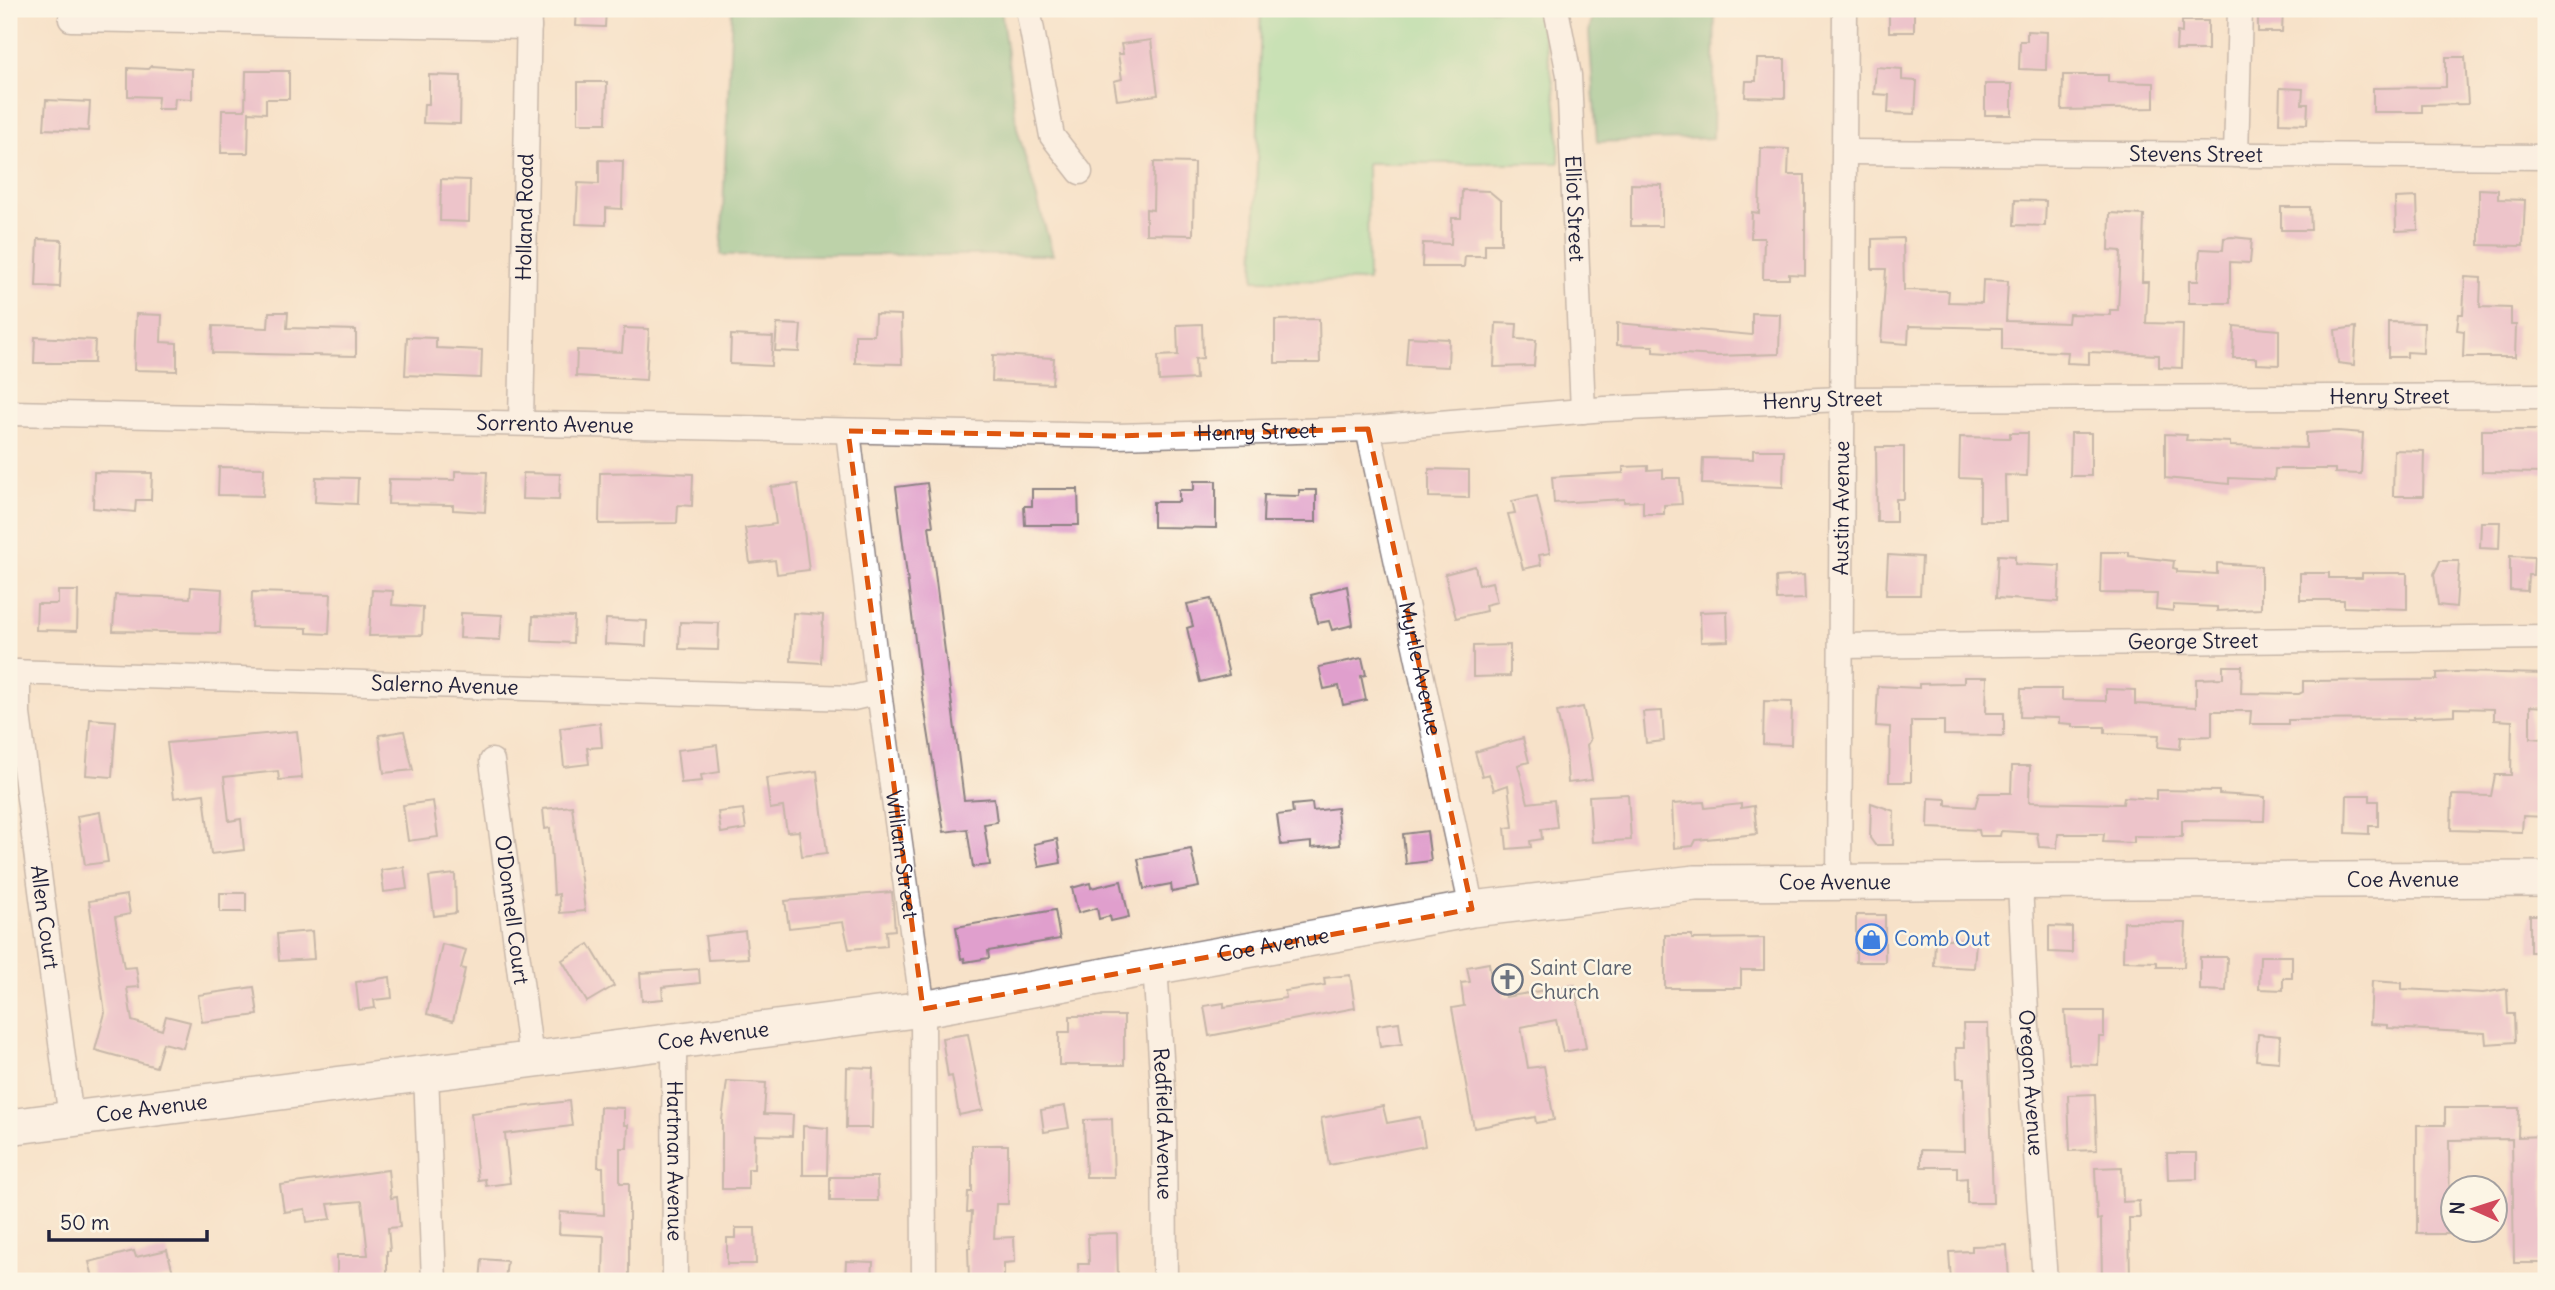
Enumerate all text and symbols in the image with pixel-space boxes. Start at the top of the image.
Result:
street label: Stevens Street [2129,140,2263,168]
street label: Holland Road [510,153,539,281]
street label: Elliot Street [1559,155,1591,262]
street label: Henry Street [2330,382,2450,410]
street label: Henry Street [1762,385,1883,415]
street label: Sorrento Avenue [476,409,634,439]
street label: Henry Street [1196,416,1317,447]
street label: Austin Avenue [1827,441,1855,575]
street label: Myrtle Avenue [1393,599,1448,738]
street label: George Street [2127,627,2259,655]
street label: Salerno Avenue [371,669,519,701]
street label: William Street [880,789,924,921]
street label: O'Donnell Court [489,833,535,986]
street label: Allen Court [25,864,65,971]
street label: Coe Avenue [2347,865,2459,893]
street label: Coe Avenue [1779,868,1891,896]
street label: Coe Avenue [1216,921,1331,968]
shop icon: Comb Out [1854,922,1888,956]
place label: Comb Out [1894,925,1990,952]
place label: Saint Clare Church [1530,954,1632,1005]
church icon: Saint Clare Church [1490,963,1524,997]
street label: Oregon Avenue [2013,1009,2050,1157]
street label: Coe Avenue [656,1015,770,1056]
street label: Redfield Avenue [1147,1047,1179,1200]
street label: Hartman Avenue [661,1081,689,1241]
street label: Coe Avenue [94,1087,209,1129]
north arrow [2440,1174,2510,1244]
scale bar [49,1199,206,1243]
text: N [2445,1201,2469,1215]
text: 50 m [60,1209,109,1236]

